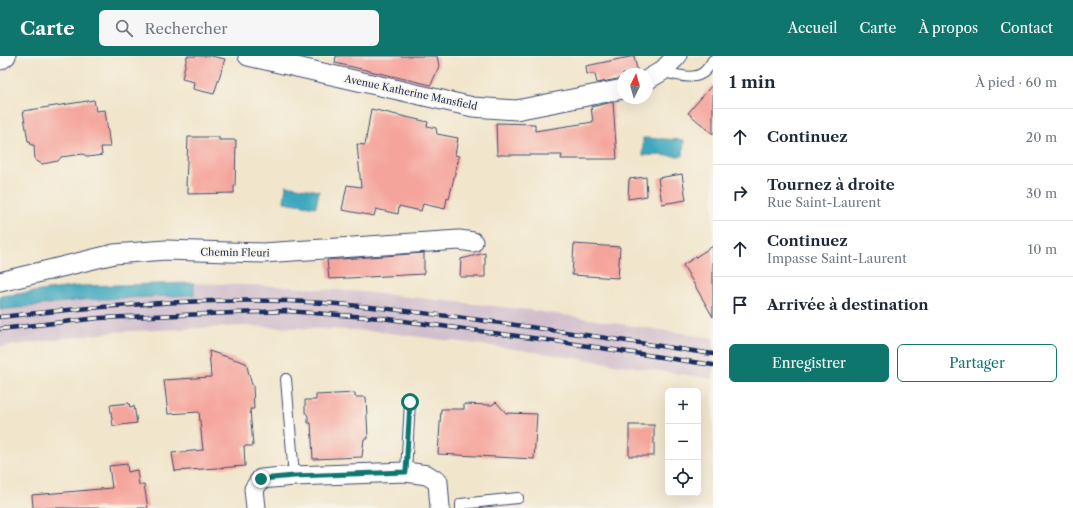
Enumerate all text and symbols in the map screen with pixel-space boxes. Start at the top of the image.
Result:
search box [99,10,379,46]
text: Carte [20,17,75,40]
icon: search [113,17,135,39]
text: Rechercher [145,19,228,38]
text: Accueil [788,19,838,37]
text: Carte [860,19,896,37]
text: À propos [918,19,978,37]
text: Contact [1000,19,1053,37]
north arrow [617,68,653,104]
street label: Avenue Katherine Mansfield [342,72,478,113]
text: 1 min [729,72,776,92]
text: À pied · 60 m [975,74,1057,90]
icon: ahead [729,126,751,148]
text: Continuez [767,127,848,146]
text: 20 m [1026,129,1057,145]
text: Tournez à droite [767,175,895,194]
icon: right [729,182,751,204]
text: 30 m [1026,185,1057,201]
text: Rue Saint-Laurent [767,194,881,210]
text: Continuez [767,231,848,250]
icon: ahead [729,238,751,260]
text: 10 m [1028,241,1057,257]
street label: Chemin Fleuri [200,245,270,260]
text: Impasse Saint-Laurent [767,250,907,266]
icon: arrive [729,294,751,316]
text: Arrivée à destination [767,295,929,314]
button: Enregistrer [729,344,889,382]
button: Partager [897,344,1057,382]
map controls [665,388,701,496]
button: + [665,388,701,424]
route start [401,393,419,411]
button: − [665,424,701,460]
button: locate [665,460,701,496]
route end [252,470,270,488]

